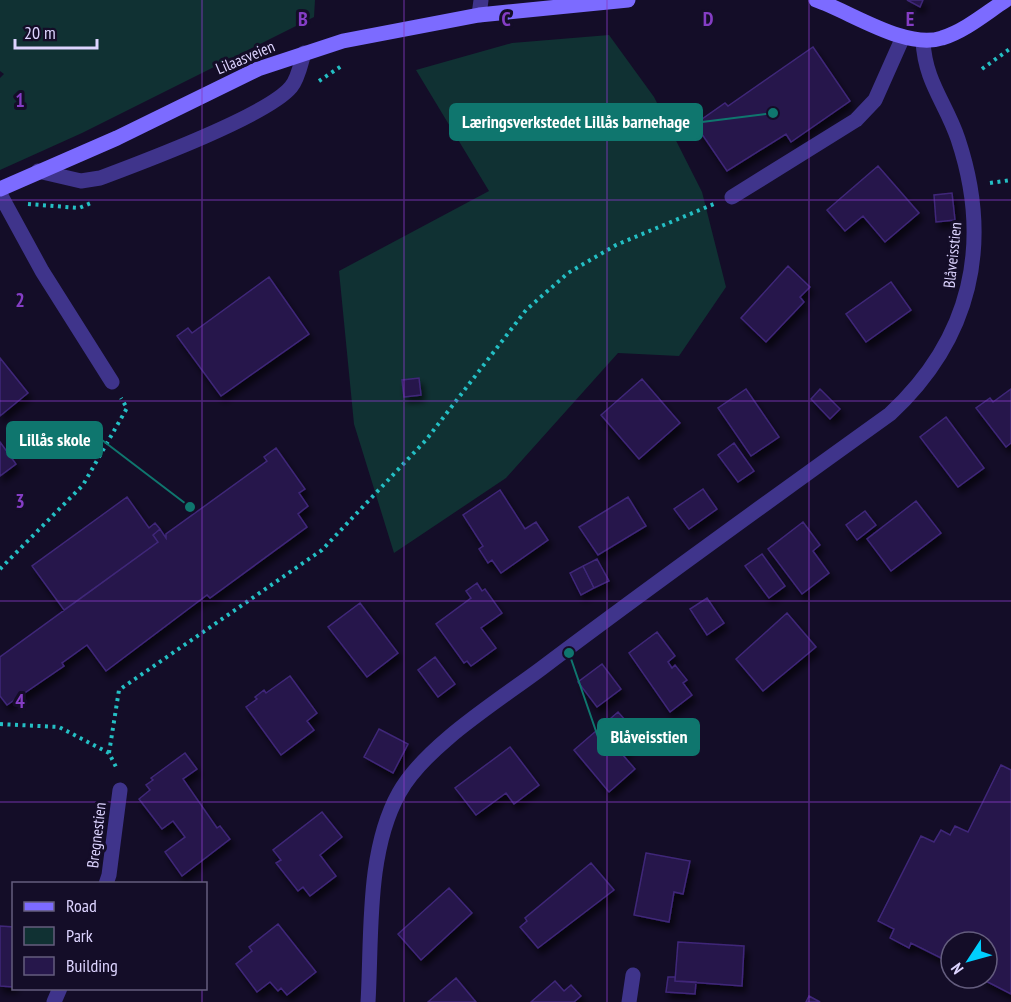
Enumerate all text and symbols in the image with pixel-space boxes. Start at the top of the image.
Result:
text: B [298,6,308,32]
text: C [501,6,511,32]
text: D [703,6,714,32]
text: E [906,6,914,32]
scale bar [15,12,98,50]
text: 20 m [24,21,56,44]
street label: Lilaasveien [213,36,277,78]
text: 1 [15,87,25,113]
callout: Læringsverkstedet Lillås barnehage [450,104,702,140]
text: Læringsverkstedet Lillås barnehage [462,110,690,133]
street label: Blåveisstien [939,221,965,289]
text: 2 [15,287,25,313]
callout: Lillås skole [7,422,102,458]
text: Lillås skole [19,428,91,451]
text: 3 [15,488,25,514]
text: 4 [15,688,25,714]
callout: Blåveisstien [598,719,699,755]
text: Blåveisstien [610,725,688,748]
street label: Bregnestien [82,801,110,869]
legend [12,882,207,990]
text: Road [66,894,97,917]
text: Park [66,924,93,947]
north arrow [939,930,999,990]
text: Building [66,954,118,977]
text: N [946,959,967,978]

